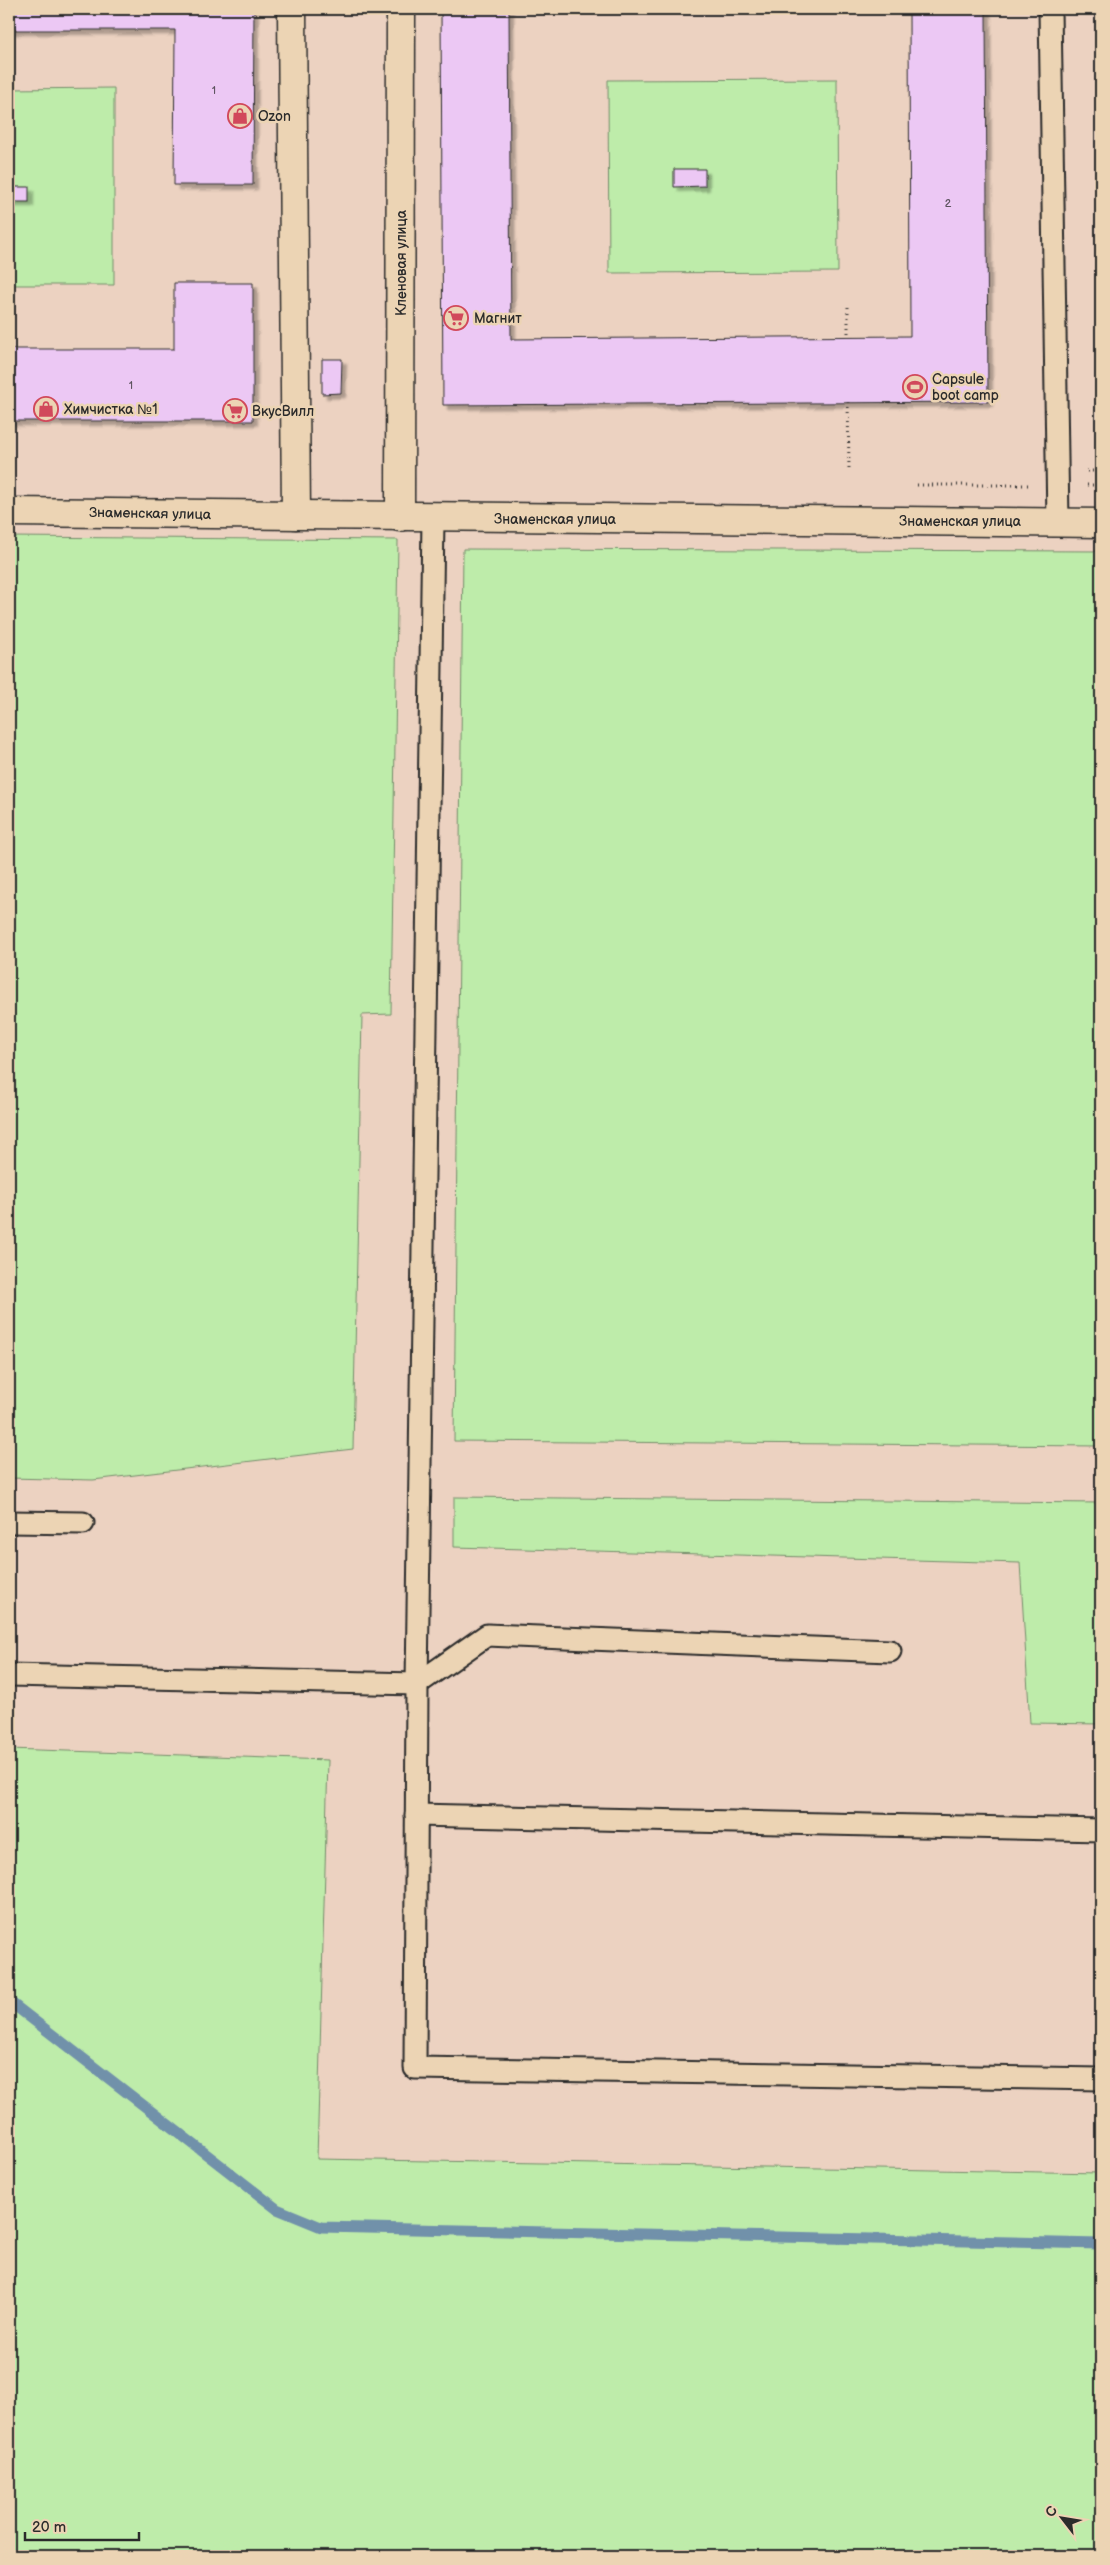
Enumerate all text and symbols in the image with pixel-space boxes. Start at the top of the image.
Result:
house number: 1 [212,84,216,97]
shop icon: Ozon [227,103,253,129]
place label: Ozon [258,108,291,125]
house number: 2 [945,197,952,210]
street label: Кленовая улица [393,209,410,316]
supermarket icon: Магнит [443,305,469,331]
place label: Магнит [474,310,522,327]
place label: Capsule boot camp [932,371,999,404]
sports icon: Capsule boot camp [902,374,928,400]
house number: 1 [129,379,133,392]
shop icon: Химчистка №1 [33,396,59,422]
supermarket icon: ВкусВилл [222,398,248,424]
place label: Химчистка №1 [64,401,158,418]
place label: ВкусВилл [252,403,314,420]
street label: Знаменская улица [89,504,212,523]
street label: Знаменская улица [494,511,617,528]
street label: Знаменская улица [899,513,1022,530]
north arrow [1038,2492,1088,2542]
text: С [1041,2503,1061,2520]
scale bar [25,2510,139,2542]
text: 20 m [32,2518,66,2537]

